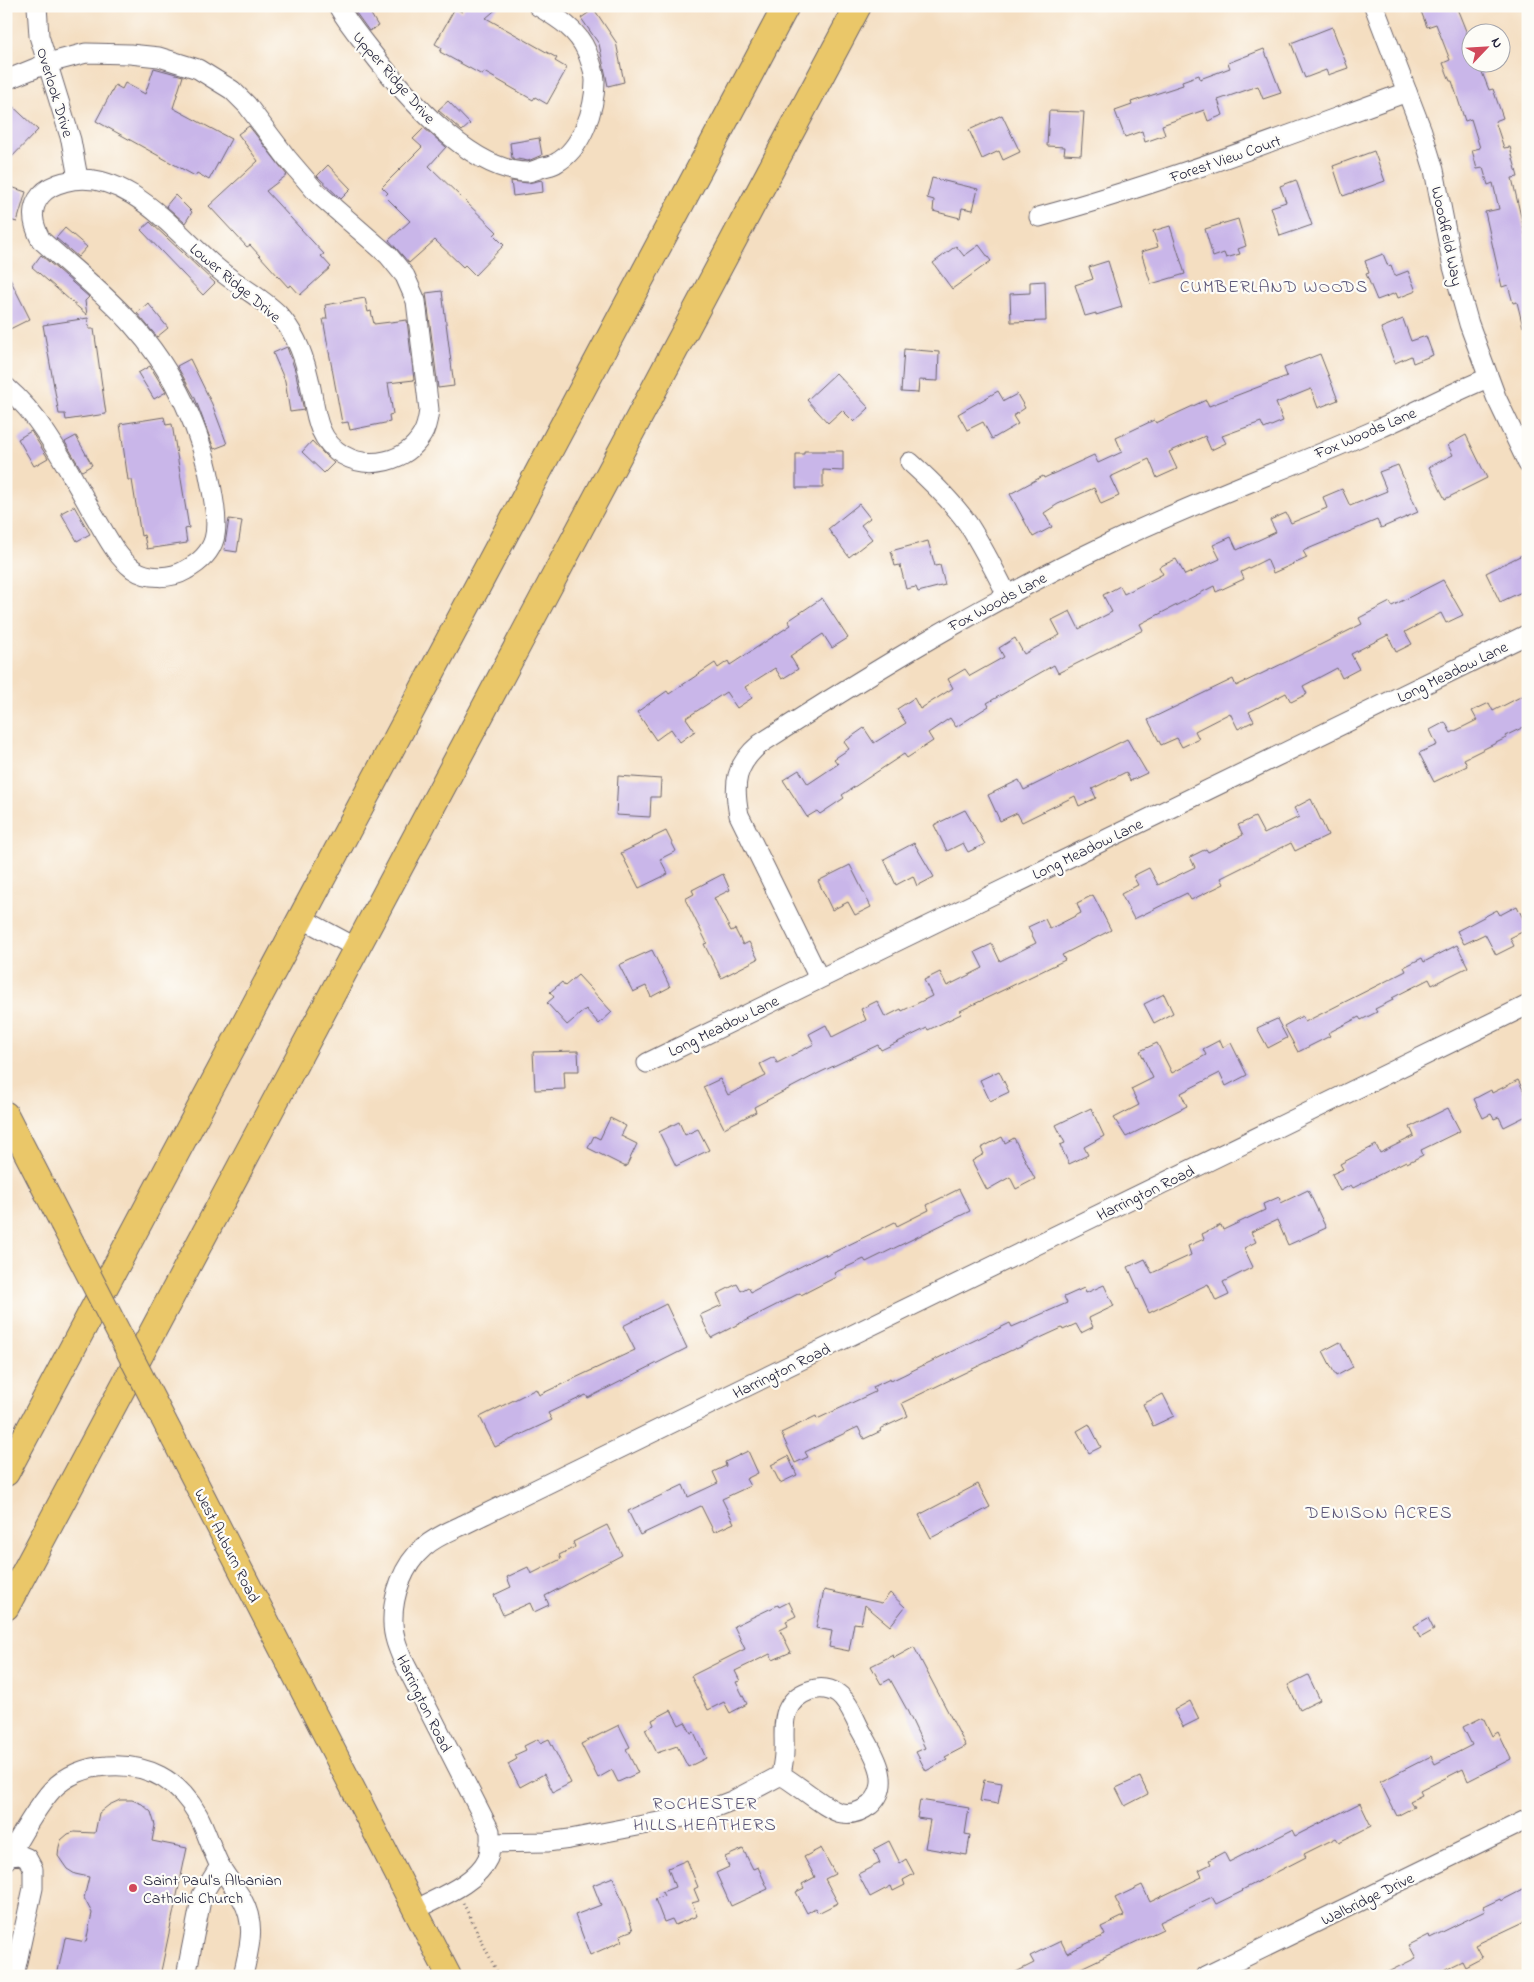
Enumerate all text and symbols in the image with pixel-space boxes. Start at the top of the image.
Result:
north arrow [1462,22,1512,72]
street label: Upper Ridge Drive [346,27,441,131]
text: N [1485,34,1508,52]
street label: Overlook Drive [29,45,79,141]
street label: Forest View Court [1166,129,1285,190]
street label: Woodfield Way [1424,184,1468,288]
street label: Lower Ridge Drive [184,238,286,330]
district label: CUMBERLAND WOODS [1180,275,1368,301]
street label: Fox Woods Lane [1310,401,1421,466]
street label: Fox Woods Lane [944,566,1052,639]
street label: Long Meadow Lane [1394,635,1513,710]
street label: Long Meadow Lane [1029,812,1148,887]
street label: Long Meadow Lane [665,989,784,1064]
street label: Harrington Road [1093,1160,1199,1228]
street label: Harrington Road [729,1338,835,1406]
street label: West Auburn Road [187,1485,265,1607]
district label: DENISON ACRES [1305,1501,1452,1527]
street label: Harrington Road [389,1651,457,1757]
district label: ROCHESTER HILLS HEATHERS [633,1792,777,1839]
street label: Walbridge Drive [1317,1867,1419,1933]
place label: Saint Paul's Albanian Catholic Church [143,1869,282,1911]
marker: Saint Paul's Albanian Catholic Church [127,1882,139,1894]

